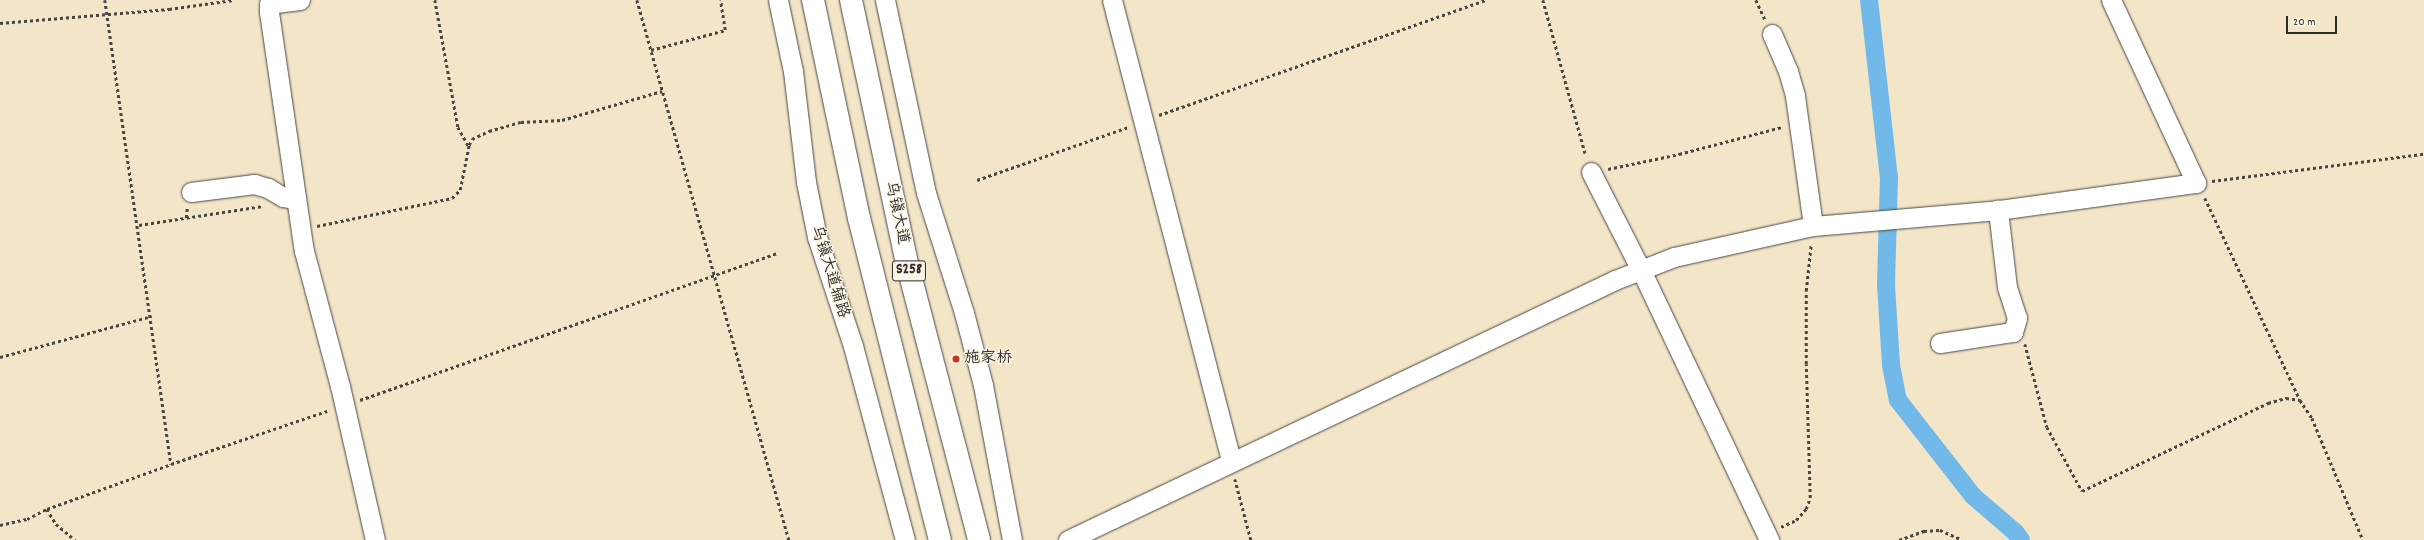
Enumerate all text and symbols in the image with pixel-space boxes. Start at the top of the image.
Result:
scale bar [2288,8,2339,34]
text: 20 m [2293,14,2316,31]
street label: 乌镇大道 [880,180,912,246]
street label: 乌镇大道辅路 [806,223,852,321]
road number: S258 [891,258,927,284]
place label: 施家桥 [964,349,1012,369]
marker: 施家桥 [951,354,961,364]

